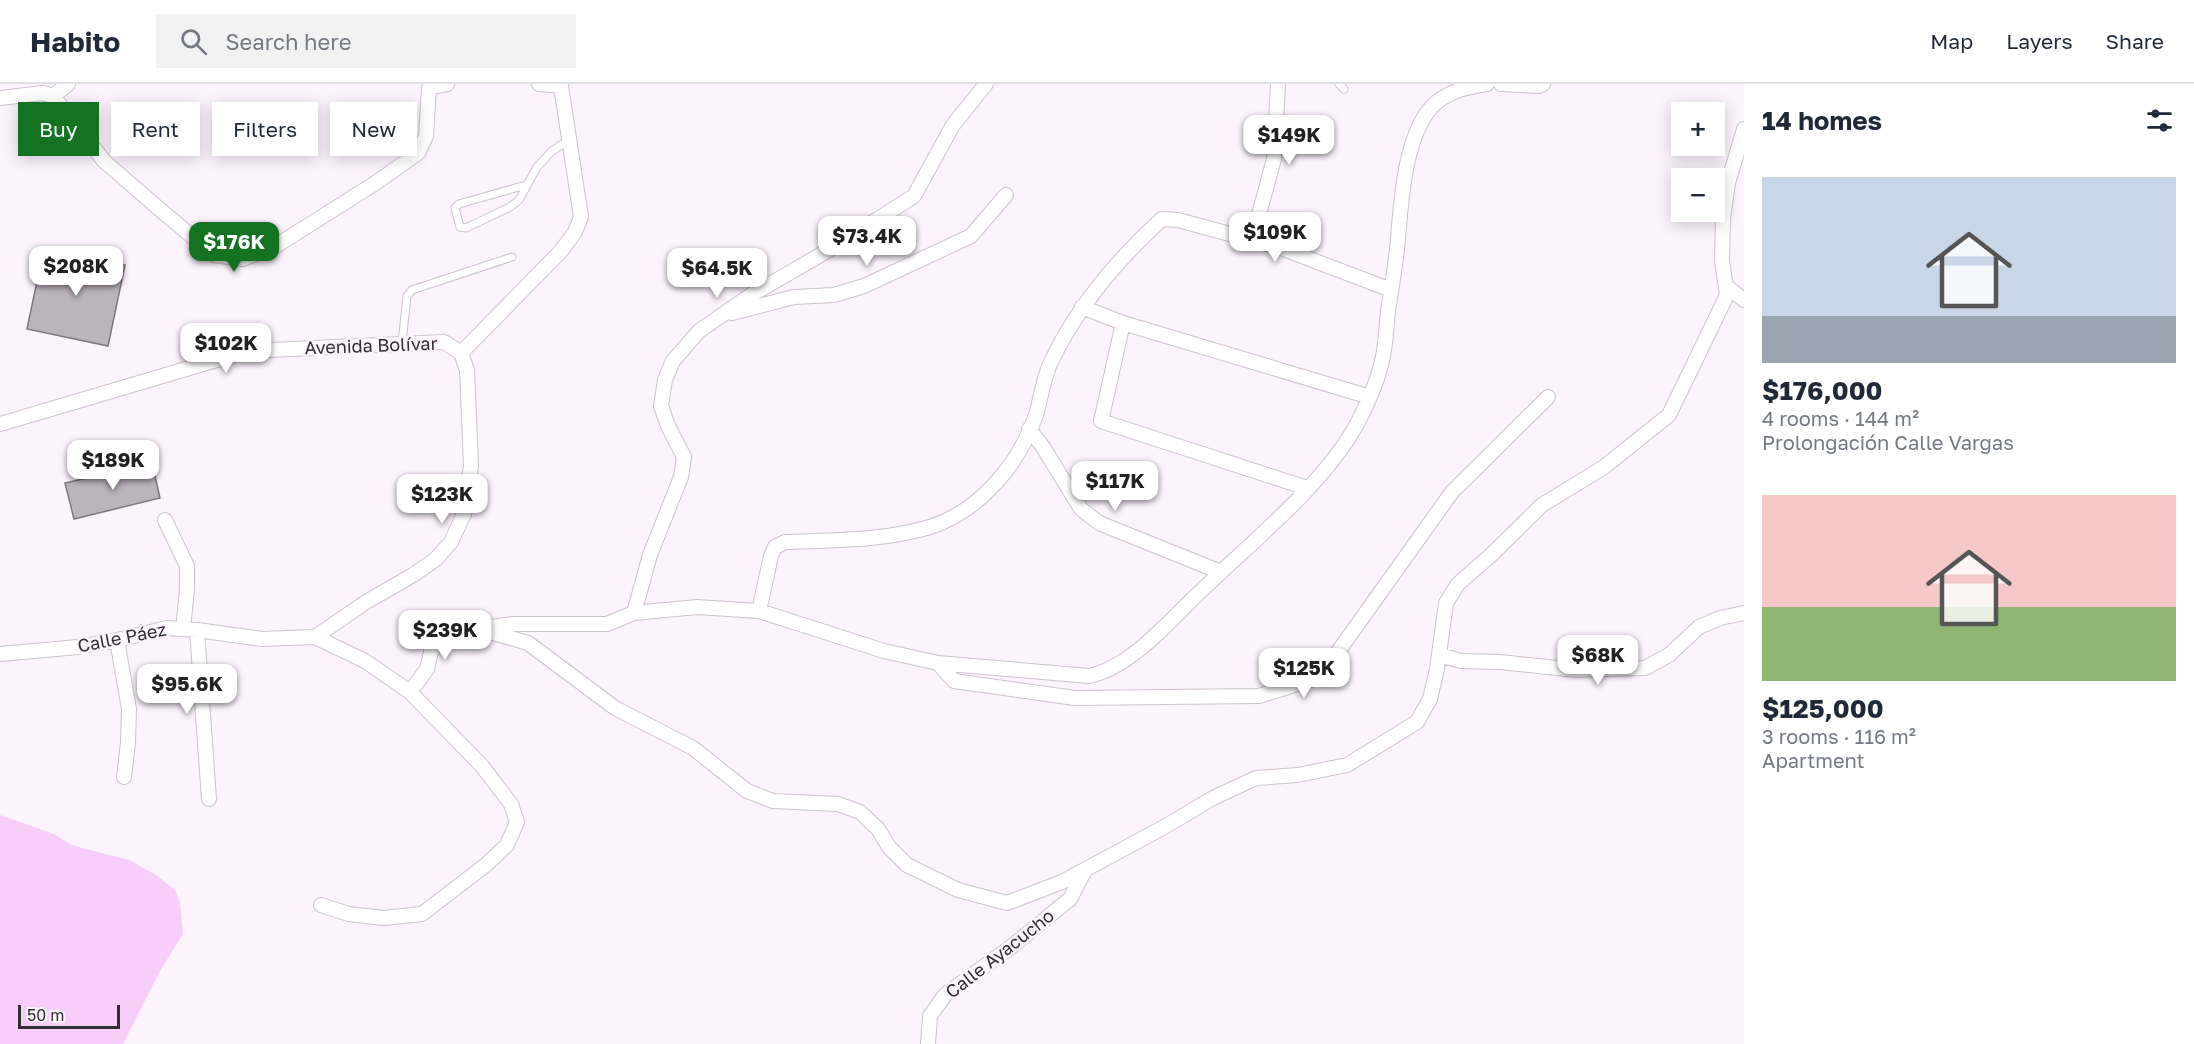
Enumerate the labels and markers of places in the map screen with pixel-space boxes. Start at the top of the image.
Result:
pin: $149K [1247,115,1331,166]
pin: $109K [1233,212,1317,263]
pin: $73.4K [818,216,916,267]
pin: $176K [192,222,276,273]
pin: $208K [34,246,118,297]
pin: $64.5K [668,248,766,299]
pin: $102K [184,323,268,374]
pin: $189K [71,440,155,491]
pin: $117K [1073,461,1157,512]
pin: $123K [400,474,484,525]
pin: $239K [403,610,487,661]
pin: $68K [1562,635,1634,686]
pin: $125K [1262,648,1346,699]
pin: $95.6K [138,664,236,715]

